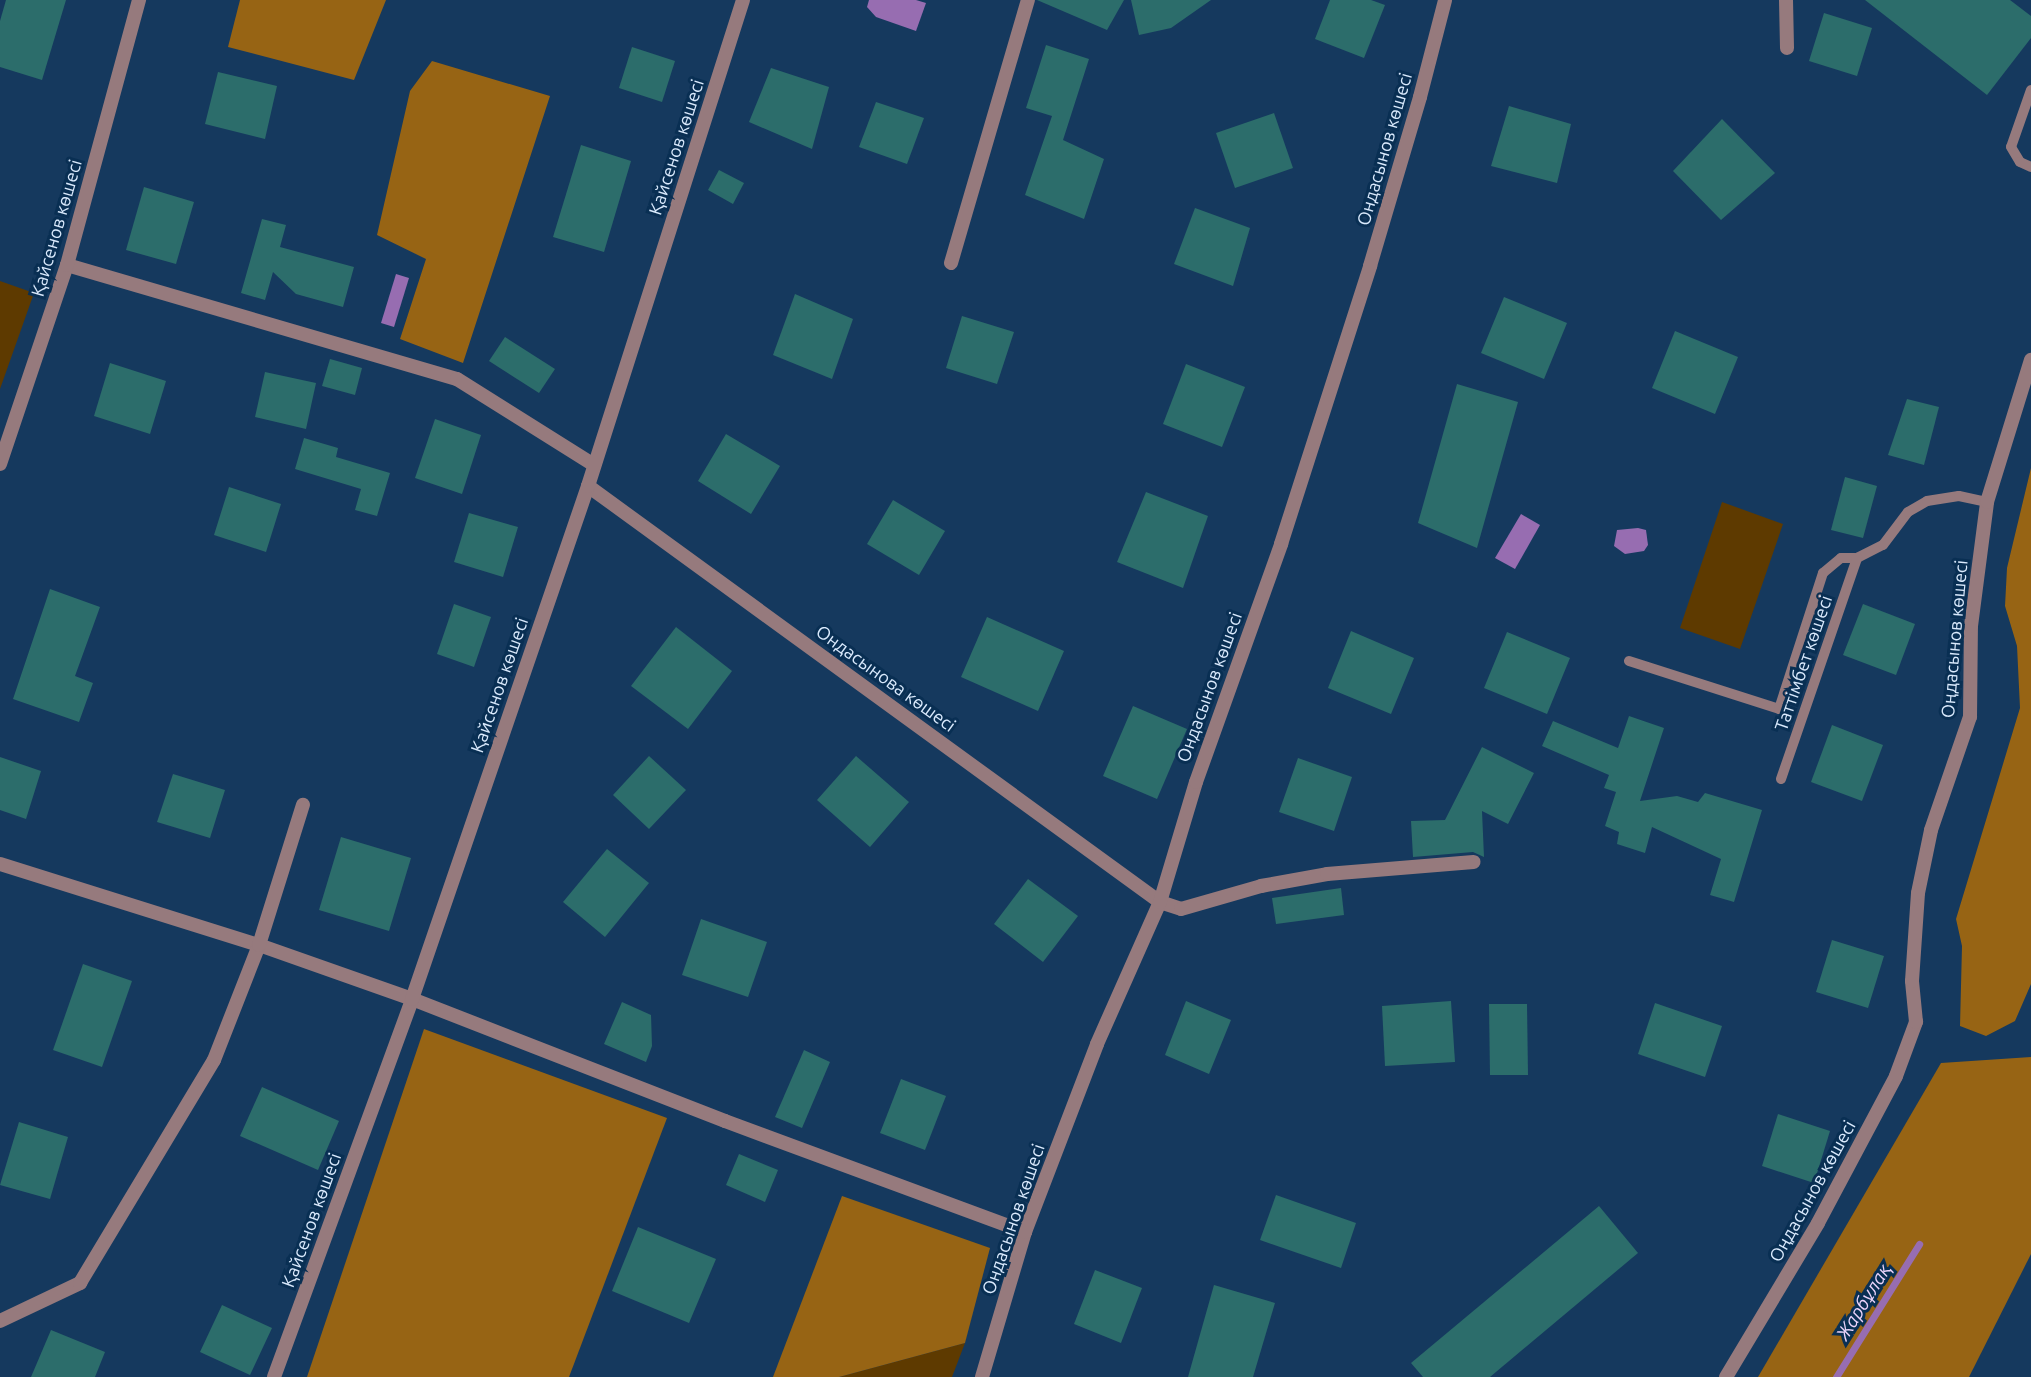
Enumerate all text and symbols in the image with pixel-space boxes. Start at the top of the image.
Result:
street label: Ондасынов көшесі [1352,70,1416,228]
street label: Қайсенов көшесі [644,76,708,218]
street label: Қайсенов көшесі [26,157,86,299]
street label: Оңдасынов көшесі [1936,559,1972,719]
street label: Таттімбет көшесі [1770,593,1836,733]
street label: Ондасынов көшесі [1172,609,1246,765]
street label: Қайсенов көшесі [466,615,532,755]
street label: Ондасынова көшесі [812,620,960,736]
street label: Оңдасынов көшесі [1764,1117,1860,1265]
street label: Ондасынов көшесі [977,1141,1049,1297]
street label: Қайсенов көшесі [277,1150,345,1290]
water label: Жарбұлақ [1832,1260,1896,1344]

